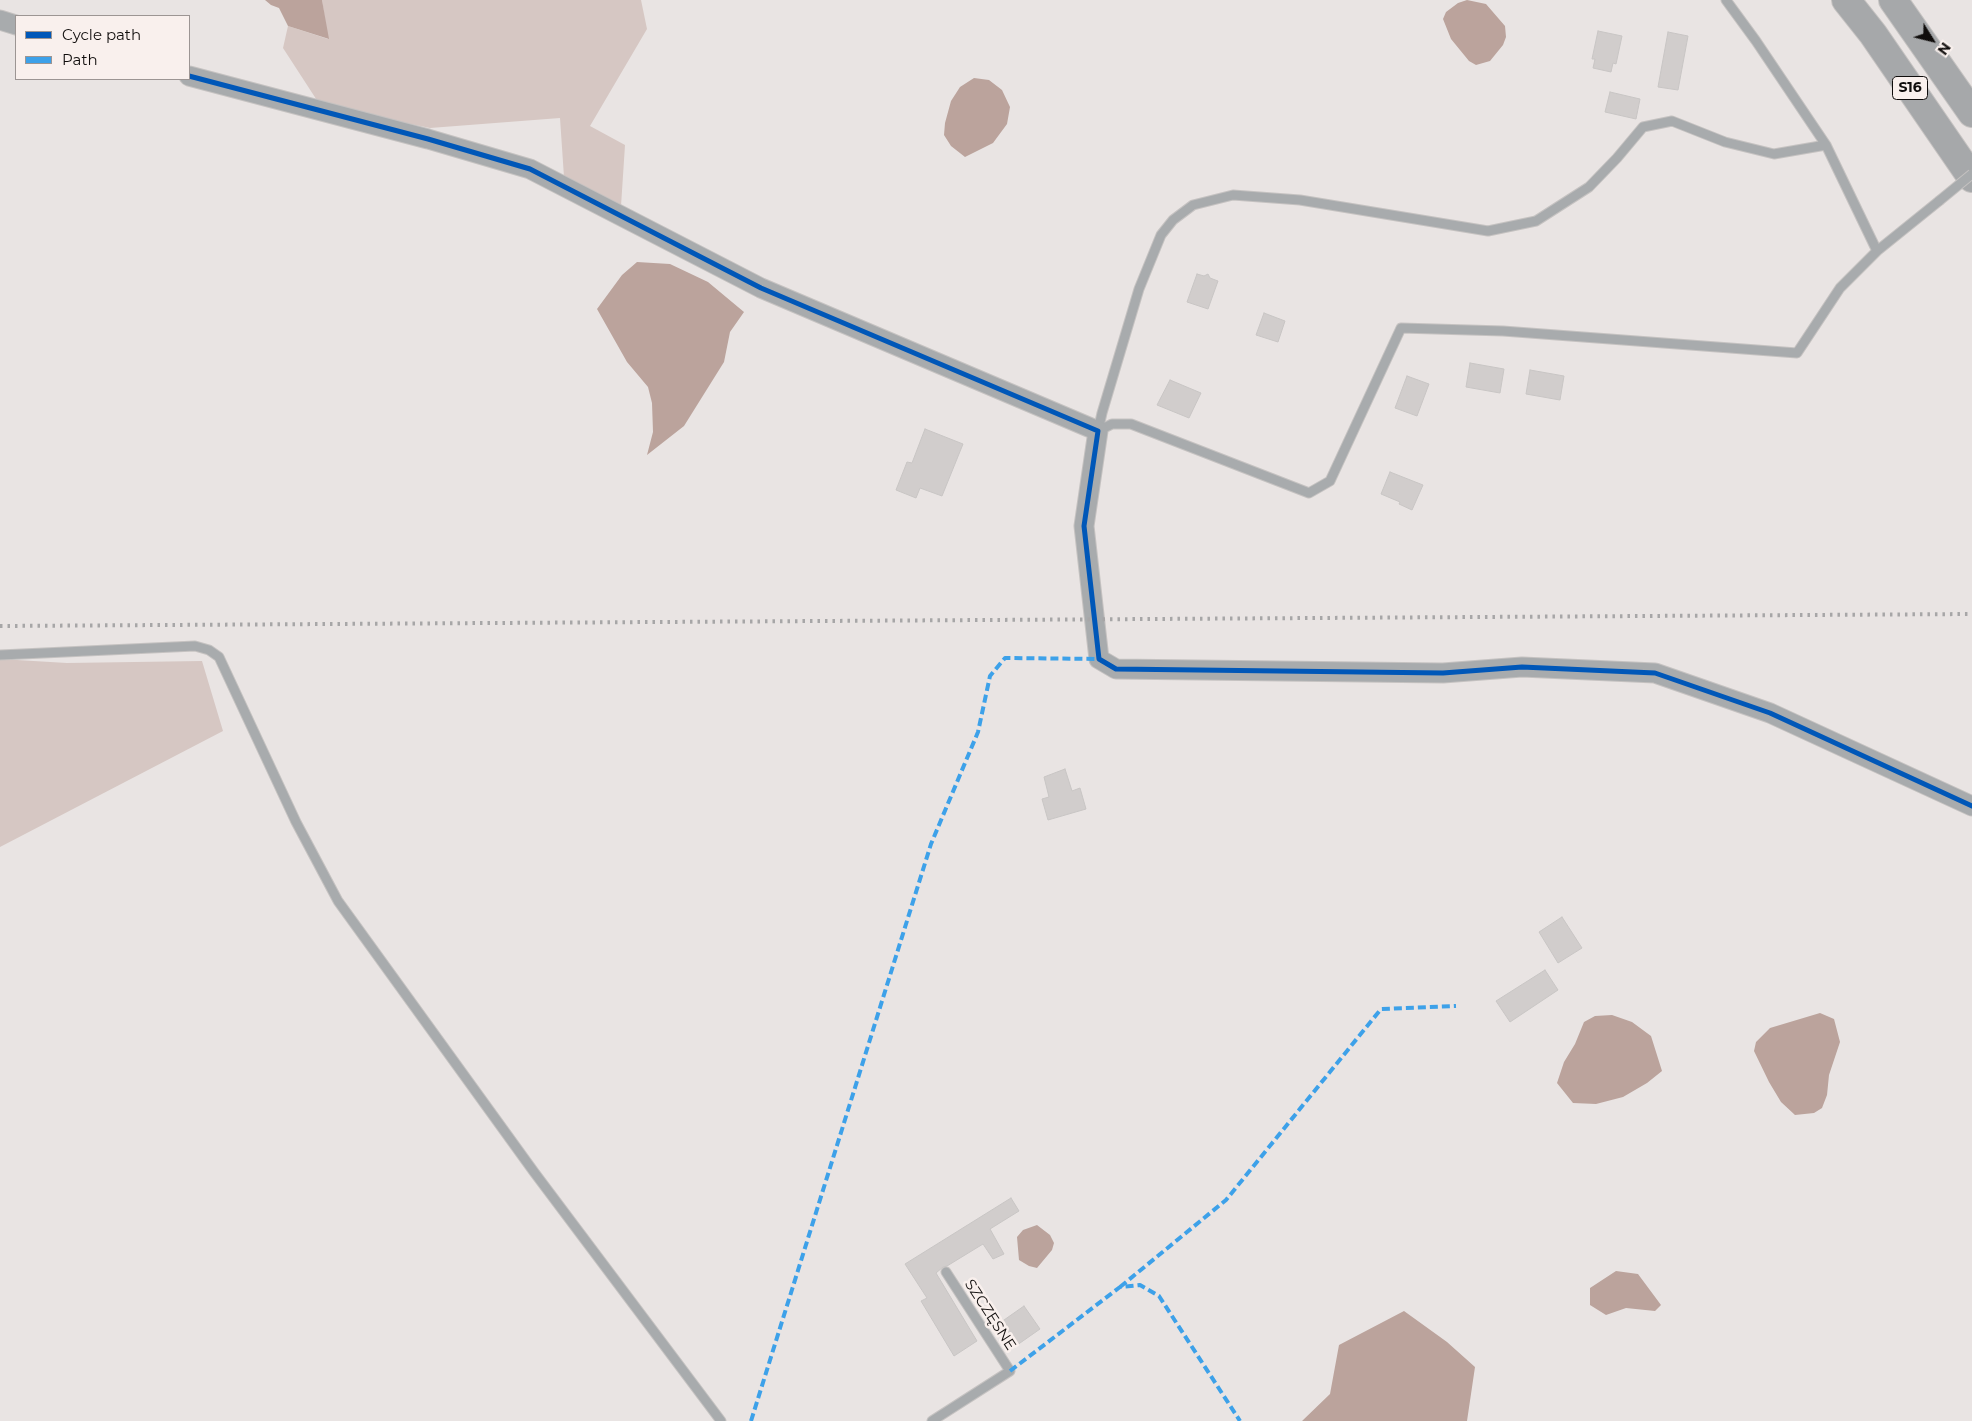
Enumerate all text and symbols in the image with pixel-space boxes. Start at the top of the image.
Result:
legend [15,15,190,80]
north arrow [1907,15,1957,65]
text: Cycle path [62,25,141,44]
text: N [1934,39,1955,59]
text: Path [62,50,98,69]
road number: S16 [1892,76,1928,100]
street label: SZCZĘSNE [960,1276,1020,1354]

